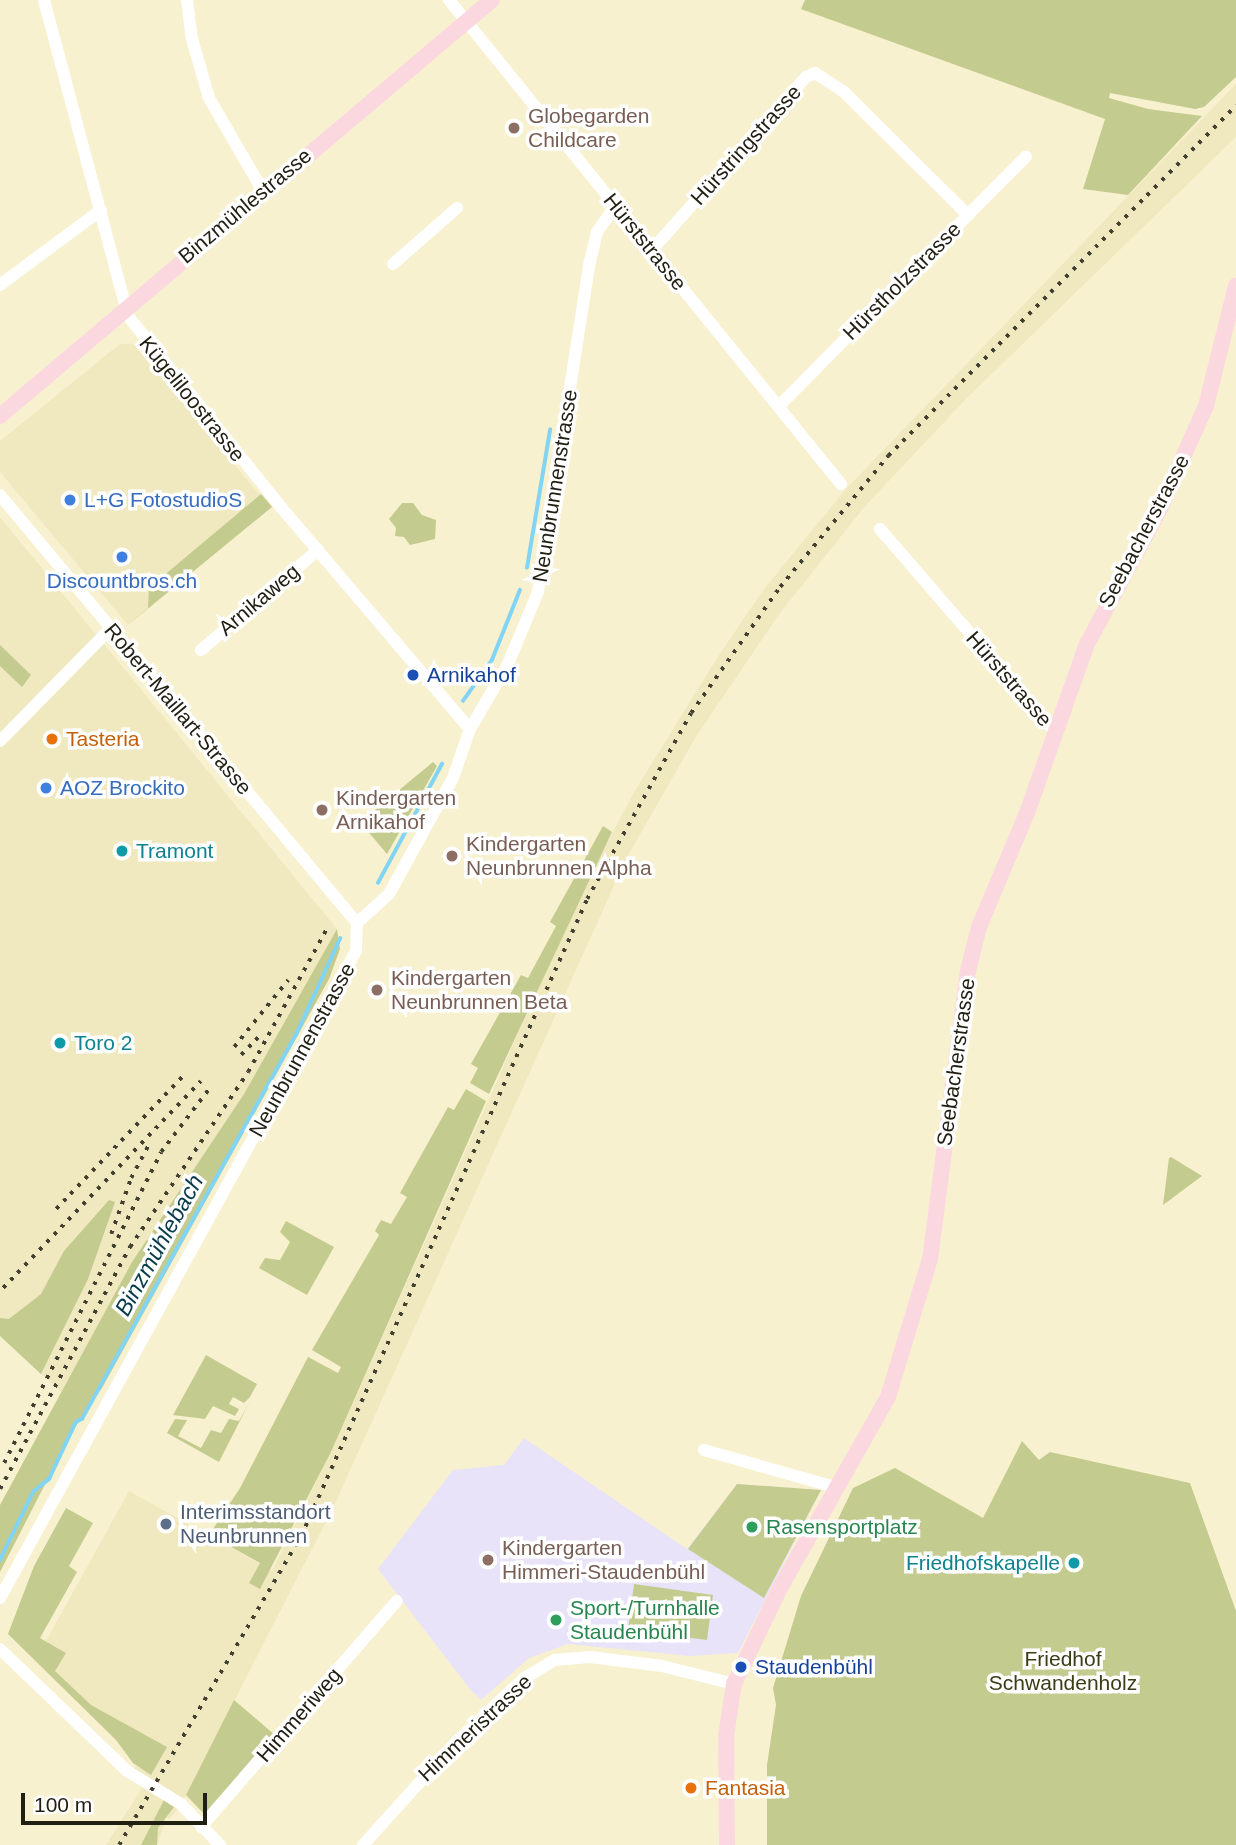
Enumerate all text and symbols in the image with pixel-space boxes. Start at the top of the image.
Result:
street label: Hürstringstrasse [685,80,807,210]
place label: Globegarden Childcare [528,103,649,153]
marker: Globegarden Childcare [506,120,522,136]
street label: Binzmühlestrasse [173,143,317,269]
street label: Hürststrasse [598,188,692,296]
street label: Hürstholzstrasse [838,217,966,345]
street label: Kügeliloostrasse [134,331,250,467]
street label: Neunbrunnenstrasse [527,388,583,584]
street label: Seebacherstrasse [1093,450,1195,612]
place label: L+G FotostudioS [84,487,242,513]
marker: L+G FotostudioS [62,492,78,508]
marker: Discountbros.ch [114,549,130,565]
street label: Arnikaweg [213,559,305,641]
place label: Discountbros.ch [47,568,197,594]
street label: Robert-Maillart-Strasse [99,618,257,800]
street label: Hürststrasse [961,626,1057,732]
place label: Arnikahof [427,662,516,688]
marker: Arnikahof [405,667,421,683]
place label: Tasteria [66,726,140,752]
marker: Tasteria [44,731,60,747]
place label: AOZ Brockito [60,775,185,801]
marker: AOZ Brockito [38,780,54,796]
place label: Kindergarten Arnikahof [336,785,456,835]
marker: Kindergarten Arnikahof [314,802,330,818]
place label: Kindergarten Neunbrunnen Alpha [466,831,653,881]
place label: Tramont [136,838,213,864]
marker: Tramont [114,843,130,859]
marker: Kindergarten Neunbrunnen Alpha [444,848,460,864]
street label: Neunbrunnenstrasse [244,959,360,1141]
place label: Kindergarten Neunbrunnen Beta [391,965,567,1015]
street label: Seebacherstrasse [932,976,980,1148]
marker: Kindergarten Neunbrunnen Beta [369,982,385,998]
place label: Toro 2 [74,1030,132,1056]
marker: Toro 2 [52,1035,68,1051]
water label: Binzmühlebach [109,1170,209,1320]
place label: Interimsstandort Neunbrunnen [180,1499,331,1549]
place label: Rasensportplatz [766,1514,918,1540]
marker: Interimsstandort Neunbrunnen [158,1516,174,1532]
marker: Rasensportplatz [744,1519,760,1535]
place label: Kindergarten Himmeri-Staudenbühl [502,1535,705,1585]
place label: Friedhofskapelle [906,1550,1060,1576]
marker: Kindergarten Himmeri-Staudenbühl [480,1552,496,1568]
marker: Friedhofskapelle [1066,1555,1082,1571]
place label: Sport-/Turnhalle Staudenbühl [570,1595,720,1645]
marker: Sport-/Turnhalle Staudenbühl [548,1612,564,1628]
park label: Friedhof Schwandenholz [989,1646,1137,1696]
place label: Staudenbühl [755,1654,873,1680]
marker: Staudenbühl [733,1659,749,1675]
street label: Himmeriweg [251,1663,347,1767]
street label: Himmeristrasse [413,1669,537,1787]
place label: Fantasia [705,1775,786,1801]
scale bar [24,1778,210,1822]
marker: Fantasia [683,1780,699,1796]
text: 100 m [34,1793,92,1816]

